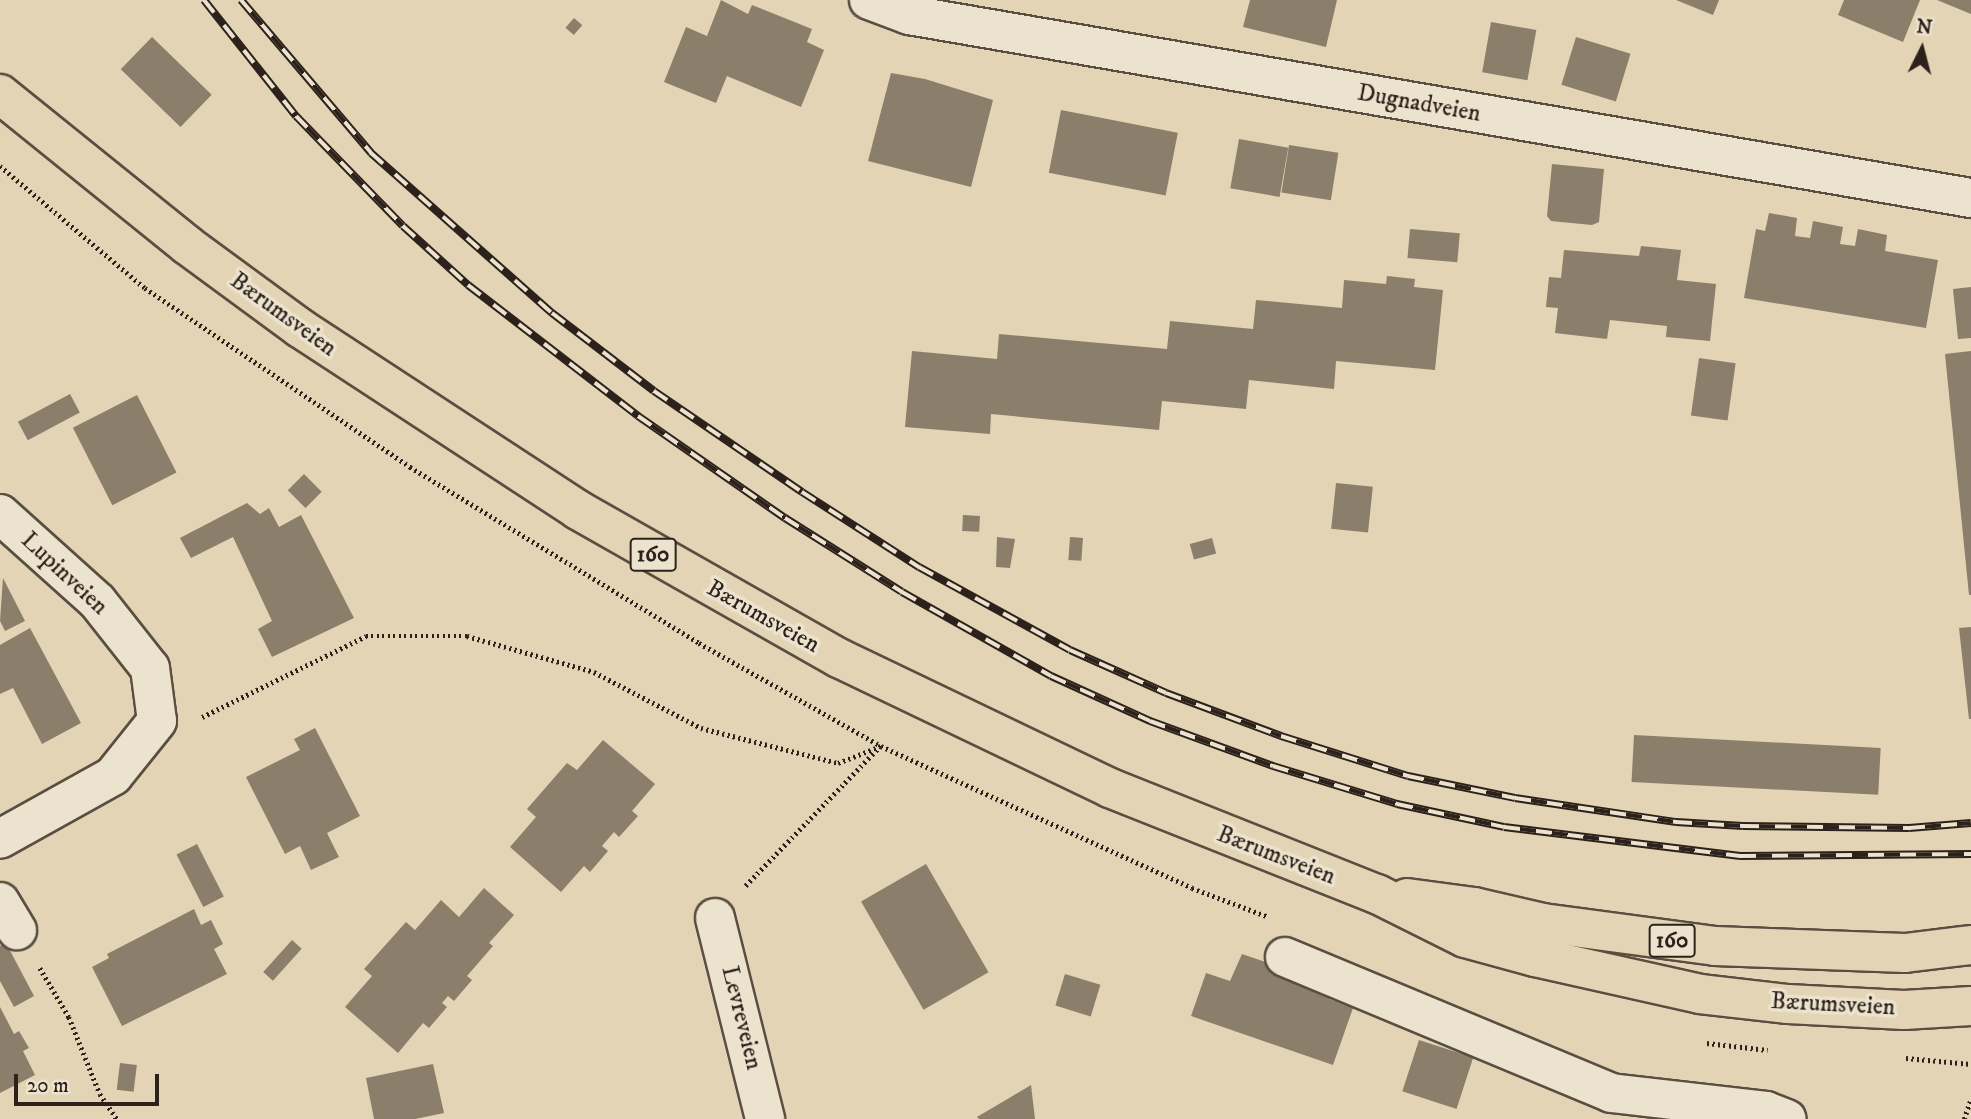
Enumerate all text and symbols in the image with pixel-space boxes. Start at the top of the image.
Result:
north arrow [1887,14,1957,84]
text: N [1915,15,1933,40]
street label: Dugnadveien [1355,79,1483,129]
street label: Bærumsveien [224,267,342,363]
street label: Lupinveien [14,526,114,622]
road number: 160 [628,536,678,575]
street label: Bærumsveien [702,574,824,660]
street label: Bærumsveien [1213,820,1339,892]
road number: 160 [1648,922,1696,960]
street label: Levreveien [714,963,768,1073]
street label: Bærumsveien [1770,987,1896,1023]
scale bar [18,1060,163,1104]
text: 20 m [27,1073,69,1099]

